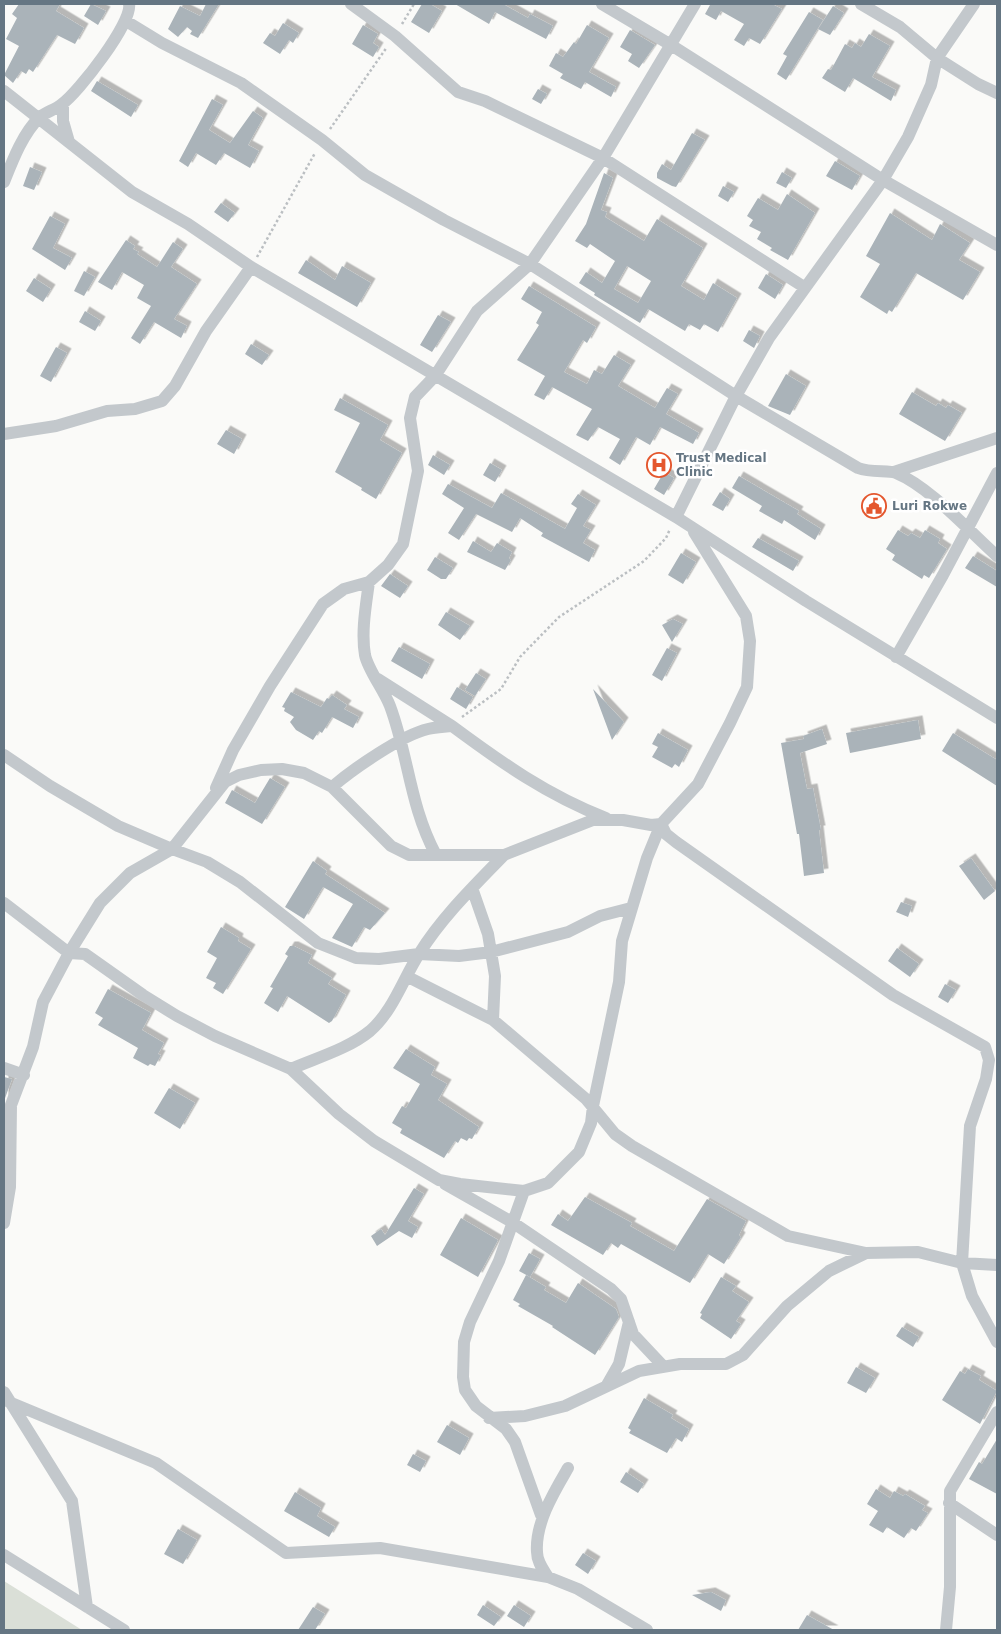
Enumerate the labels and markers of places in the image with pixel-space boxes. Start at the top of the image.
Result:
place label: Trust Medical Clinic [676,451,767,479]
hospital icon: Trust Medical Clinic [646,452,672,478]
public building icon: Luri Rokwe [861,493,887,519]
place label: Luri Rokwe [892,499,967,513]

